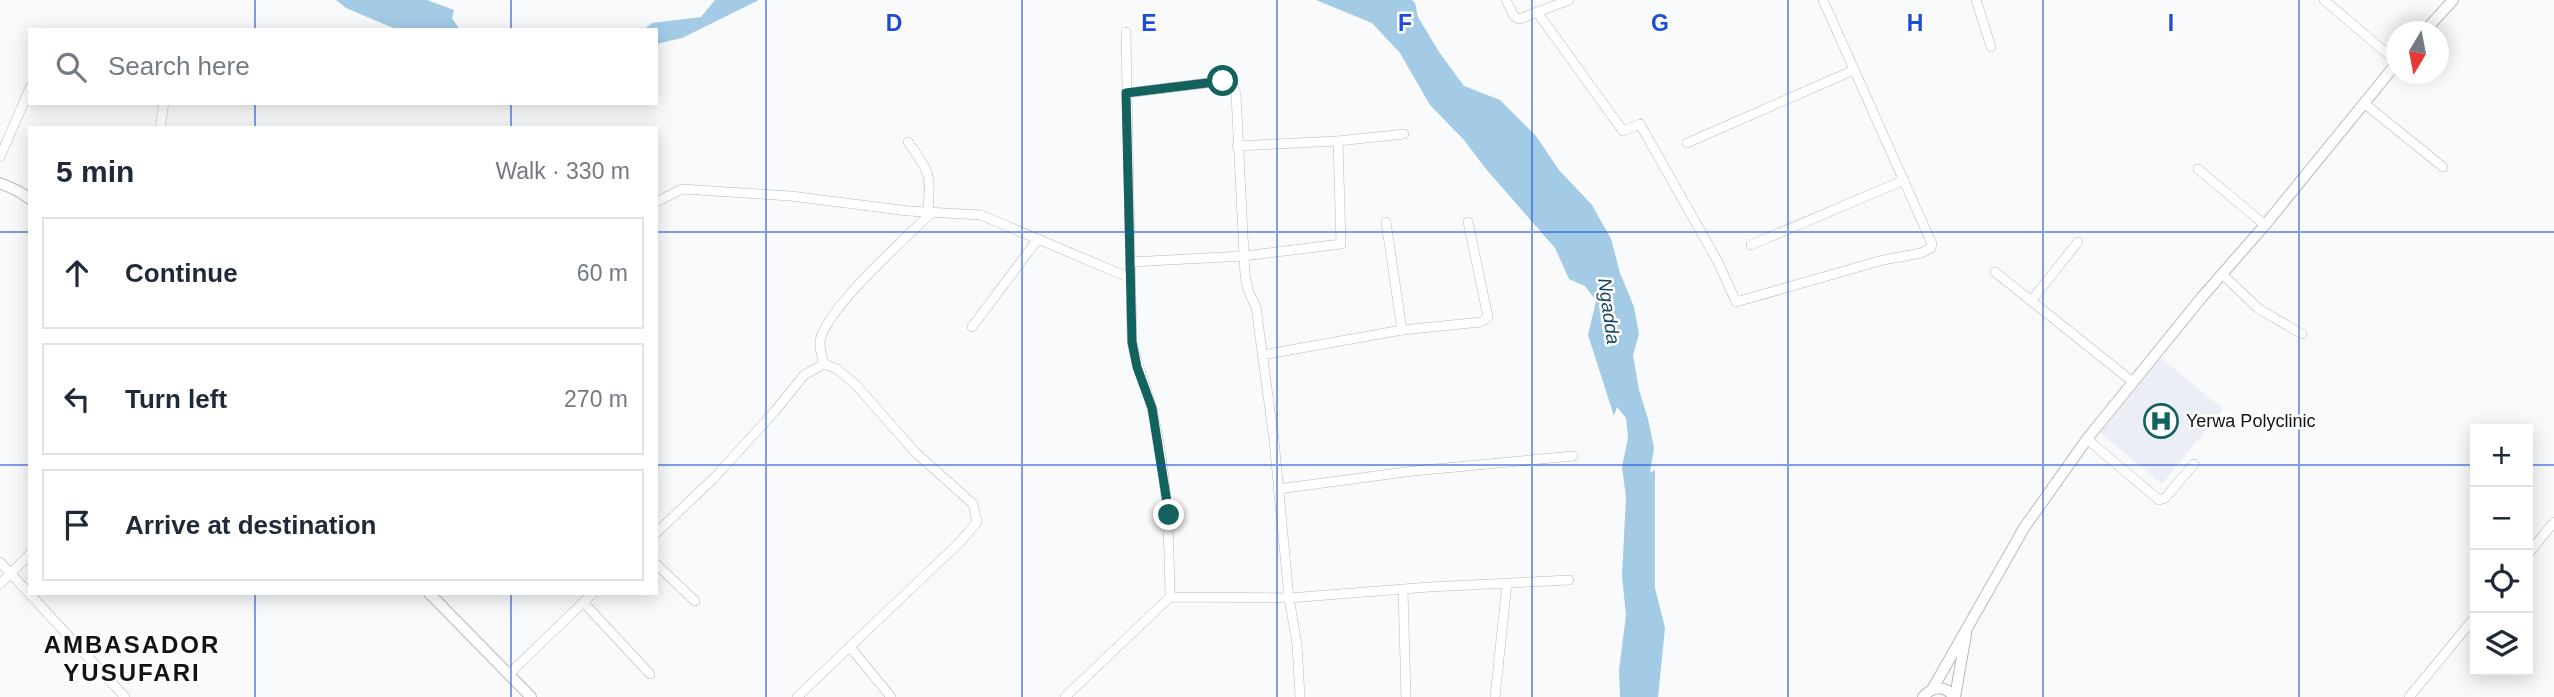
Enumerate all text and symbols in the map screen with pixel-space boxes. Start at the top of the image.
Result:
text: D [886,10,902,36]
text: E [1141,10,1157,36]
text: F [1398,10,1412,36]
text: G [1651,10,1669,36]
text: H [1907,10,1923,36]
text: I [2168,10,2174,36]
north arrow [2386,21,2449,84]
search box [28,28,658,105]
icon: search [52,48,90,86]
text: Search here [108,51,250,81]
route start [1207,65,1238,96]
text: 5 min [56,155,134,188]
text: Walk · 330 m [495,158,630,184]
icon: ahead [58,254,96,292]
text: Continue [125,258,238,288]
text: 60 m [577,260,628,286]
water label: Ngadda [1594,277,1624,345]
icon: left [58,380,96,418]
text: Turn left [125,384,227,414]
text: 270 m [564,386,628,412]
hospital icon: Yerwa Polyclinic [2142,402,2180,440]
place label: Yerwa Polyclinic [2186,411,2315,431]
map controls [2470,424,2533,676]
button: + [2470,424,2533,487]
button: − [2470,487,2533,550]
route end [1153,499,1184,530]
icon: arrive [58,506,96,544]
text: Arrive at destination [125,510,376,540]
button: locate [2470,550,2533,613]
button: layers [2470,613,2533,676]
district label: AMBASADOR YUSUFARI [44,631,220,686]

